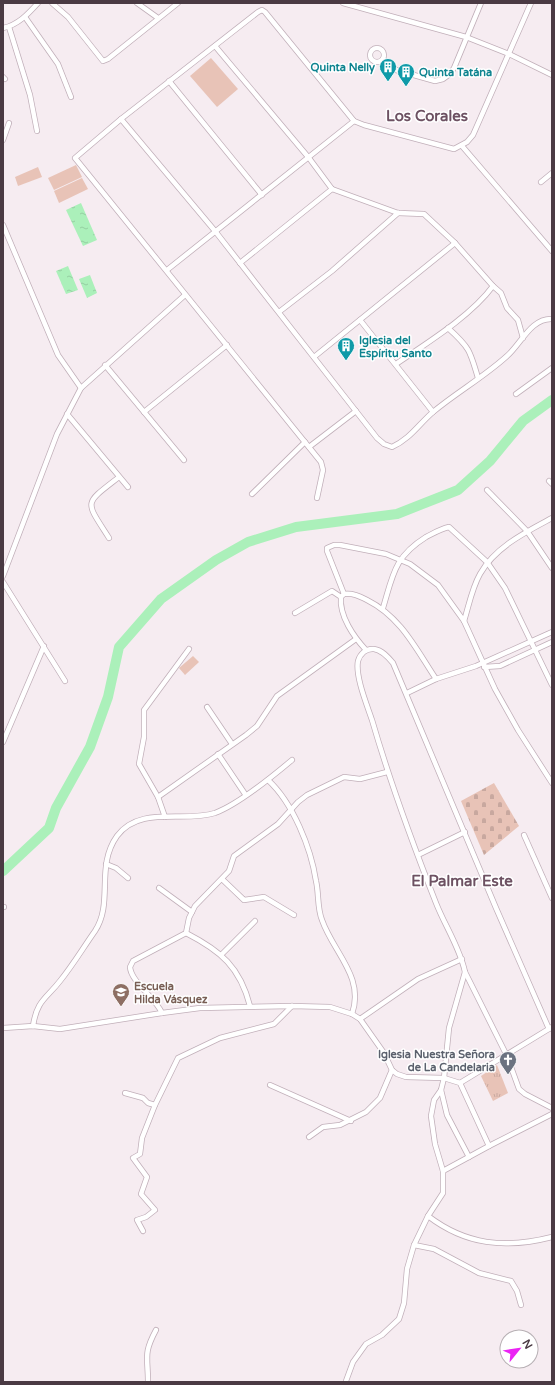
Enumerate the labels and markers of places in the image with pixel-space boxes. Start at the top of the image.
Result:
building icon: Quinta Nelly [378,57,398,82]
place label: Quinta Nelly [311,61,375,75]
building icon: Quinta Tatána [396,62,416,87]
place label: Quinta Tatána [419,66,492,79]
place label: Iglesia del Espíritu Santo [359,334,432,361]
building icon: Iglesia del Espíritu Santo [336,336,356,361]
place label: Escuela Hilda Vásquez [134,980,208,1007]
school or university icon: Escuela Hilda Vásquez [111,982,131,1007]
place label: Iglesia Nuestra Señora de La Candelaria [378,1048,495,1074]
church icon: Iglesia Nuestra Señora de La Candelaria [498,1050,518,1075]

